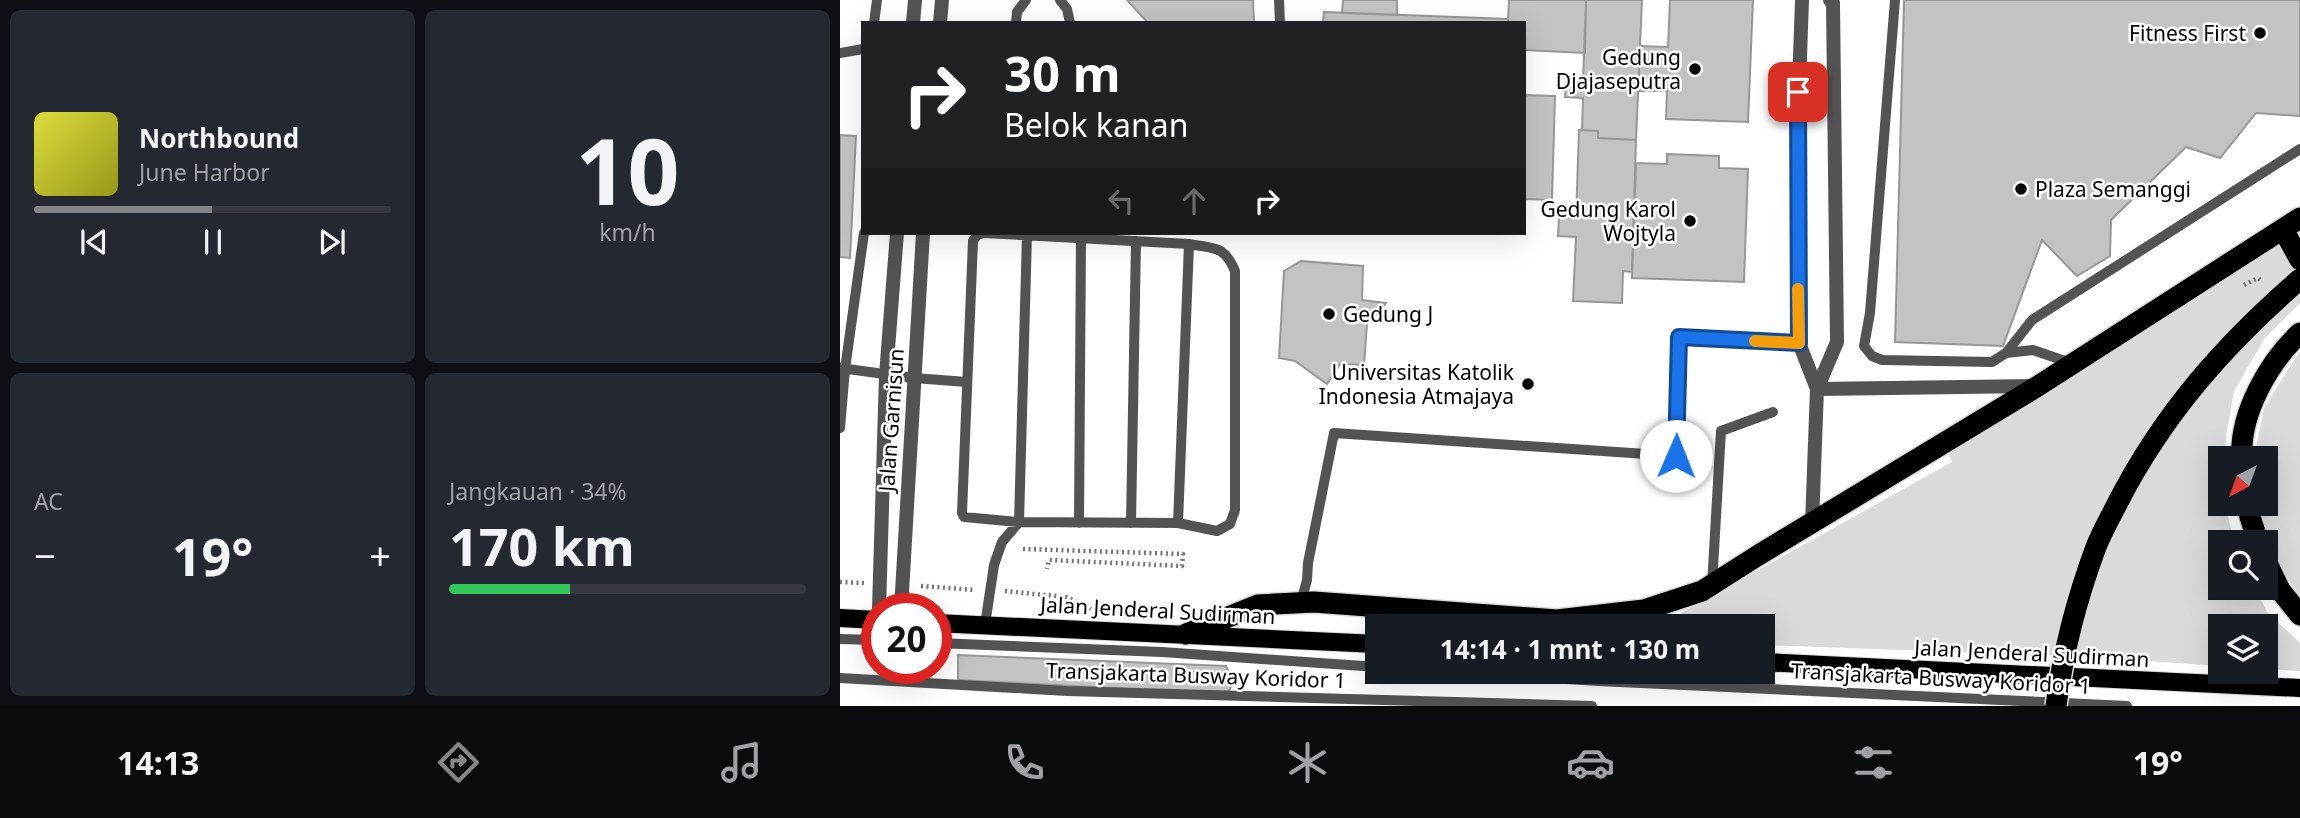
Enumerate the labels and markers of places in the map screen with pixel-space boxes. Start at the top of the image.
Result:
place label: Fitness First [2129,19,2246,47]
marker: Fitness First [2252,25,2268,41]
place label: Gedung Djajaseputra [1556,43,1681,95]
marker: Gedung Djajaseputra [1687,61,1703,77]
pin [1768,62,1828,122]
place label: Plaza Semanggi [2035,175,2191,203]
marker: Plaza Semanggi [2013,181,2029,197]
place label: Gedung Karol Wojtyla [1540,195,1676,247]
marker: Gedung Karol Wojtyla [1682,213,1698,229]
place label: Gedung J [1343,300,1433,328]
marker: Gedung J [1321,306,1337,322]
place label: Universitas Katolik Indonesia Atmajaya [1319,358,1515,410]
marker: Universitas Katolik Indonesia Atmajaya [1520,376,1536,392]

